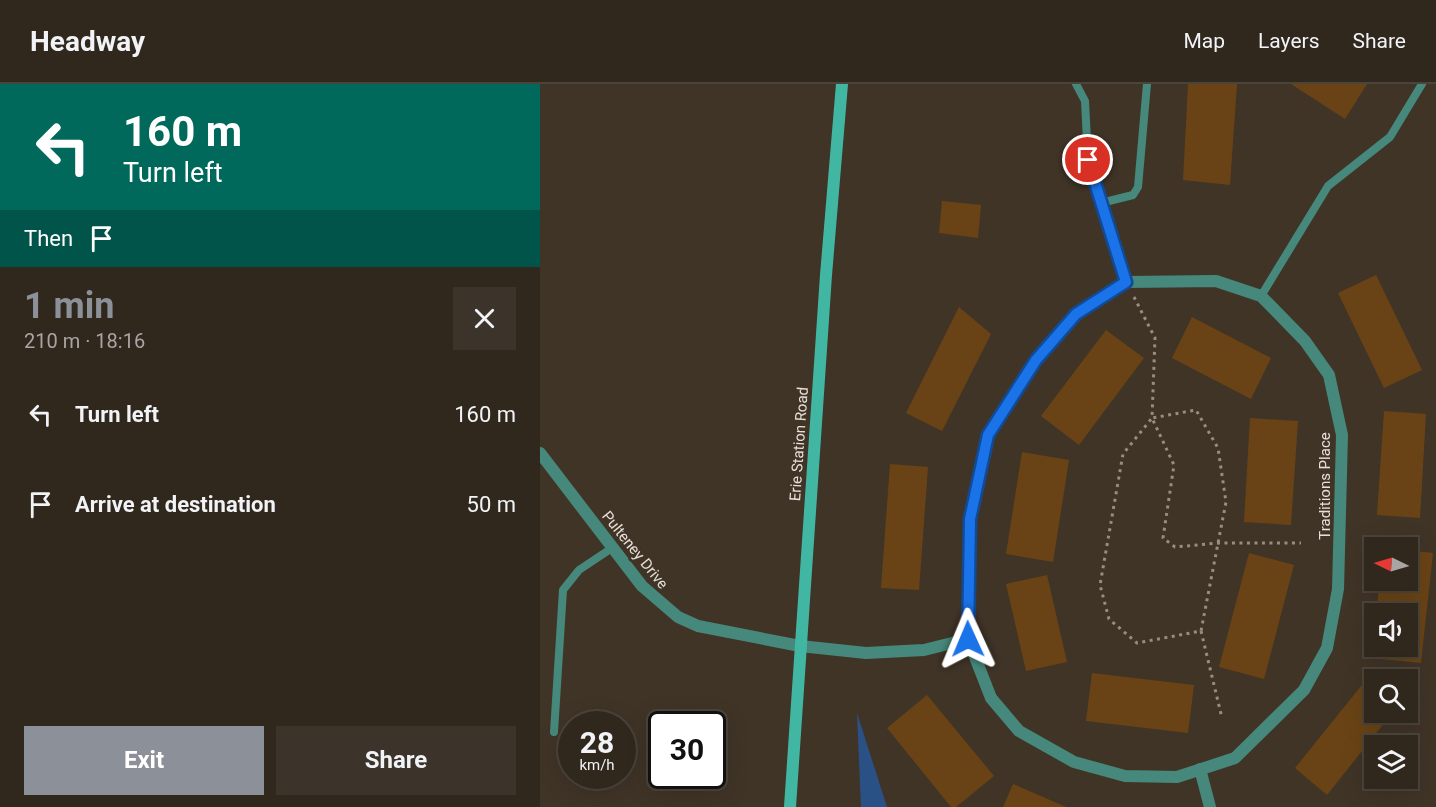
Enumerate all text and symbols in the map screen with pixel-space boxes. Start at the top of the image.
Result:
text: Headway [30,25,145,58]
text: Map [1183,29,1225,53]
text: Layers [1258,29,1319,53]
text: Share [1352,29,1406,53]
text: 160 m [123,107,242,156]
icon: left [24,108,102,186]
pin [1062,134,1113,185]
icon: arrive [1071,143,1104,176]
text: Turn left [123,157,223,189]
icon: arrive [85,222,118,255]
text: Then [24,226,73,251]
text: 1 min [24,285,115,327]
button: close [453,287,516,350]
text: 210 m · 18:16 [24,329,145,353]
street label: Erie Station Road [786,386,812,502]
icon: left [24,398,57,431]
text: Turn left [75,402,159,427]
text: 160 m [454,402,516,427]
street label: Traditions Place [1316,432,1334,540]
icon: arrive [24,488,57,521]
text: Arrive at destination [75,492,276,517]
text: 50 m [467,492,516,517]
street label: Pulteney Drive [598,507,672,593]
north arrow [1364,537,1418,591]
map controls [1364,537,1418,789]
button: sound [1364,603,1418,657]
position arrow [936,607,1000,671]
button: search [1364,669,1418,723]
speed limit sign: 30 [648,711,726,789]
text: 28 [580,725,614,760]
button: Exit [24,726,264,795]
button: Share [276,726,516,795]
button: layers [1364,735,1418,789]
text: km/h [579,756,615,774]

